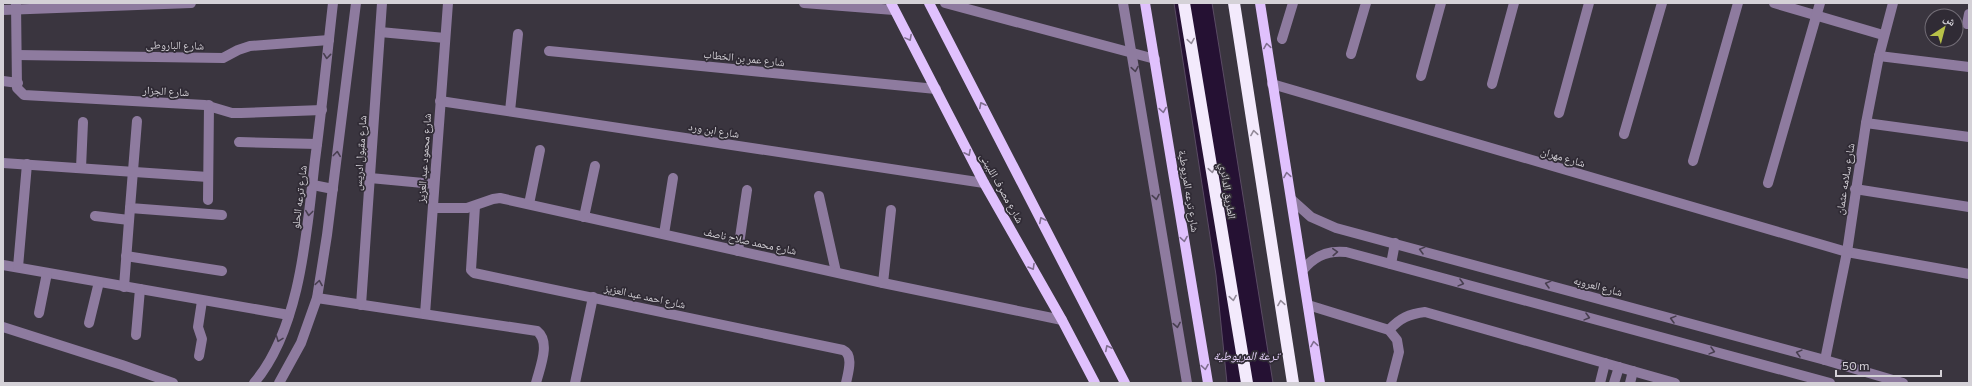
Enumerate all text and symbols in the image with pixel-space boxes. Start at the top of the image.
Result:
north arrow [1924,8,1964,48]
text: ش [1940,11,1959,30]
one-way arrow [904,33,911,41]
street label: شارع الباروطى [146,37,204,53]
one-way arrow [1186,38,1194,45]
one-way arrow [1263,43,1272,49]
street label: شارع عمر بن الخطاب [703,47,785,69]
one-way arrow [323,53,332,59]
one-way arrow [1130,66,1138,72]
street label: شارع الجزار [141,83,190,99]
one-way arrow [979,102,987,109]
one-way arrow [1158,107,1167,114]
street label: شارع محمود عبد العزيز [414,113,434,204]
street label: شارع مقبول ادريس [350,115,370,191]
street label: شارع ابن ورد [688,119,740,141]
one-way arrow [1250,130,1259,136]
street label: شارع سلامه عثمان [1832,142,1858,216]
street label: شارع مهران [1539,144,1587,170]
one-way arrow [964,149,971,156]
street label: شارع ترعه المريوطية [1176,149,1202,233]
street label: شارع مصرف اللبينى [977,150,1027,226]
one-way arrow [332,151,341,157]
street label: الطريق الدائري [1215,162,1239,220]
street label: شارع ترعه الحلو [288,164,310,230]
one-way arrow [1207,167,1215,173]
one-way arrow [1284,171,1292,178]
one-way arrow [1151,194,1159,200]
one-way arrow [305,210,314,216]
one-way arrow [1039,217,1047,224]
street label: شارع محمد صلاح ناصف [702,224,798,258]
one-way arrow [1179,236,1188,242]
one-way arrow [1419,246,1426,255]
one-way arrow [1332,248,1338,256]
one-way arrow [1027,262,1034,270]
street label: شارع العروبه [1572,273,1624,299]
one-way arrow [1458,278,1464,286]
one-way arrow [314,280,323,286]
street label: شارع احمد عبد العزيز [602,280,687,311]
one-way arrow [1545,281,1551,289]
one-way arrow [1228,295,1236,301]
one-way arrow [1277,300,1286,306]
one-way arrow [1583,312,1590,321]
one-way arrow [1670,315,1677,323]
one-way arrow [1172,322,1181,329]
one-way arrow [276,335,284,342]
one-way arrow [1310,341,1319,348]
one-way arrow [1105,345,1113,352]
one-way arrow [1708,346,1715,355]
water label: ترعة المريوطية [1213,348,1281,363]
one-way arrow [1796,349,1803,358]
scale bar [1836,352,1941,378]
text: 50 m [1842,358,1870,372]
one-way arrow [1200,364,1209,370]

